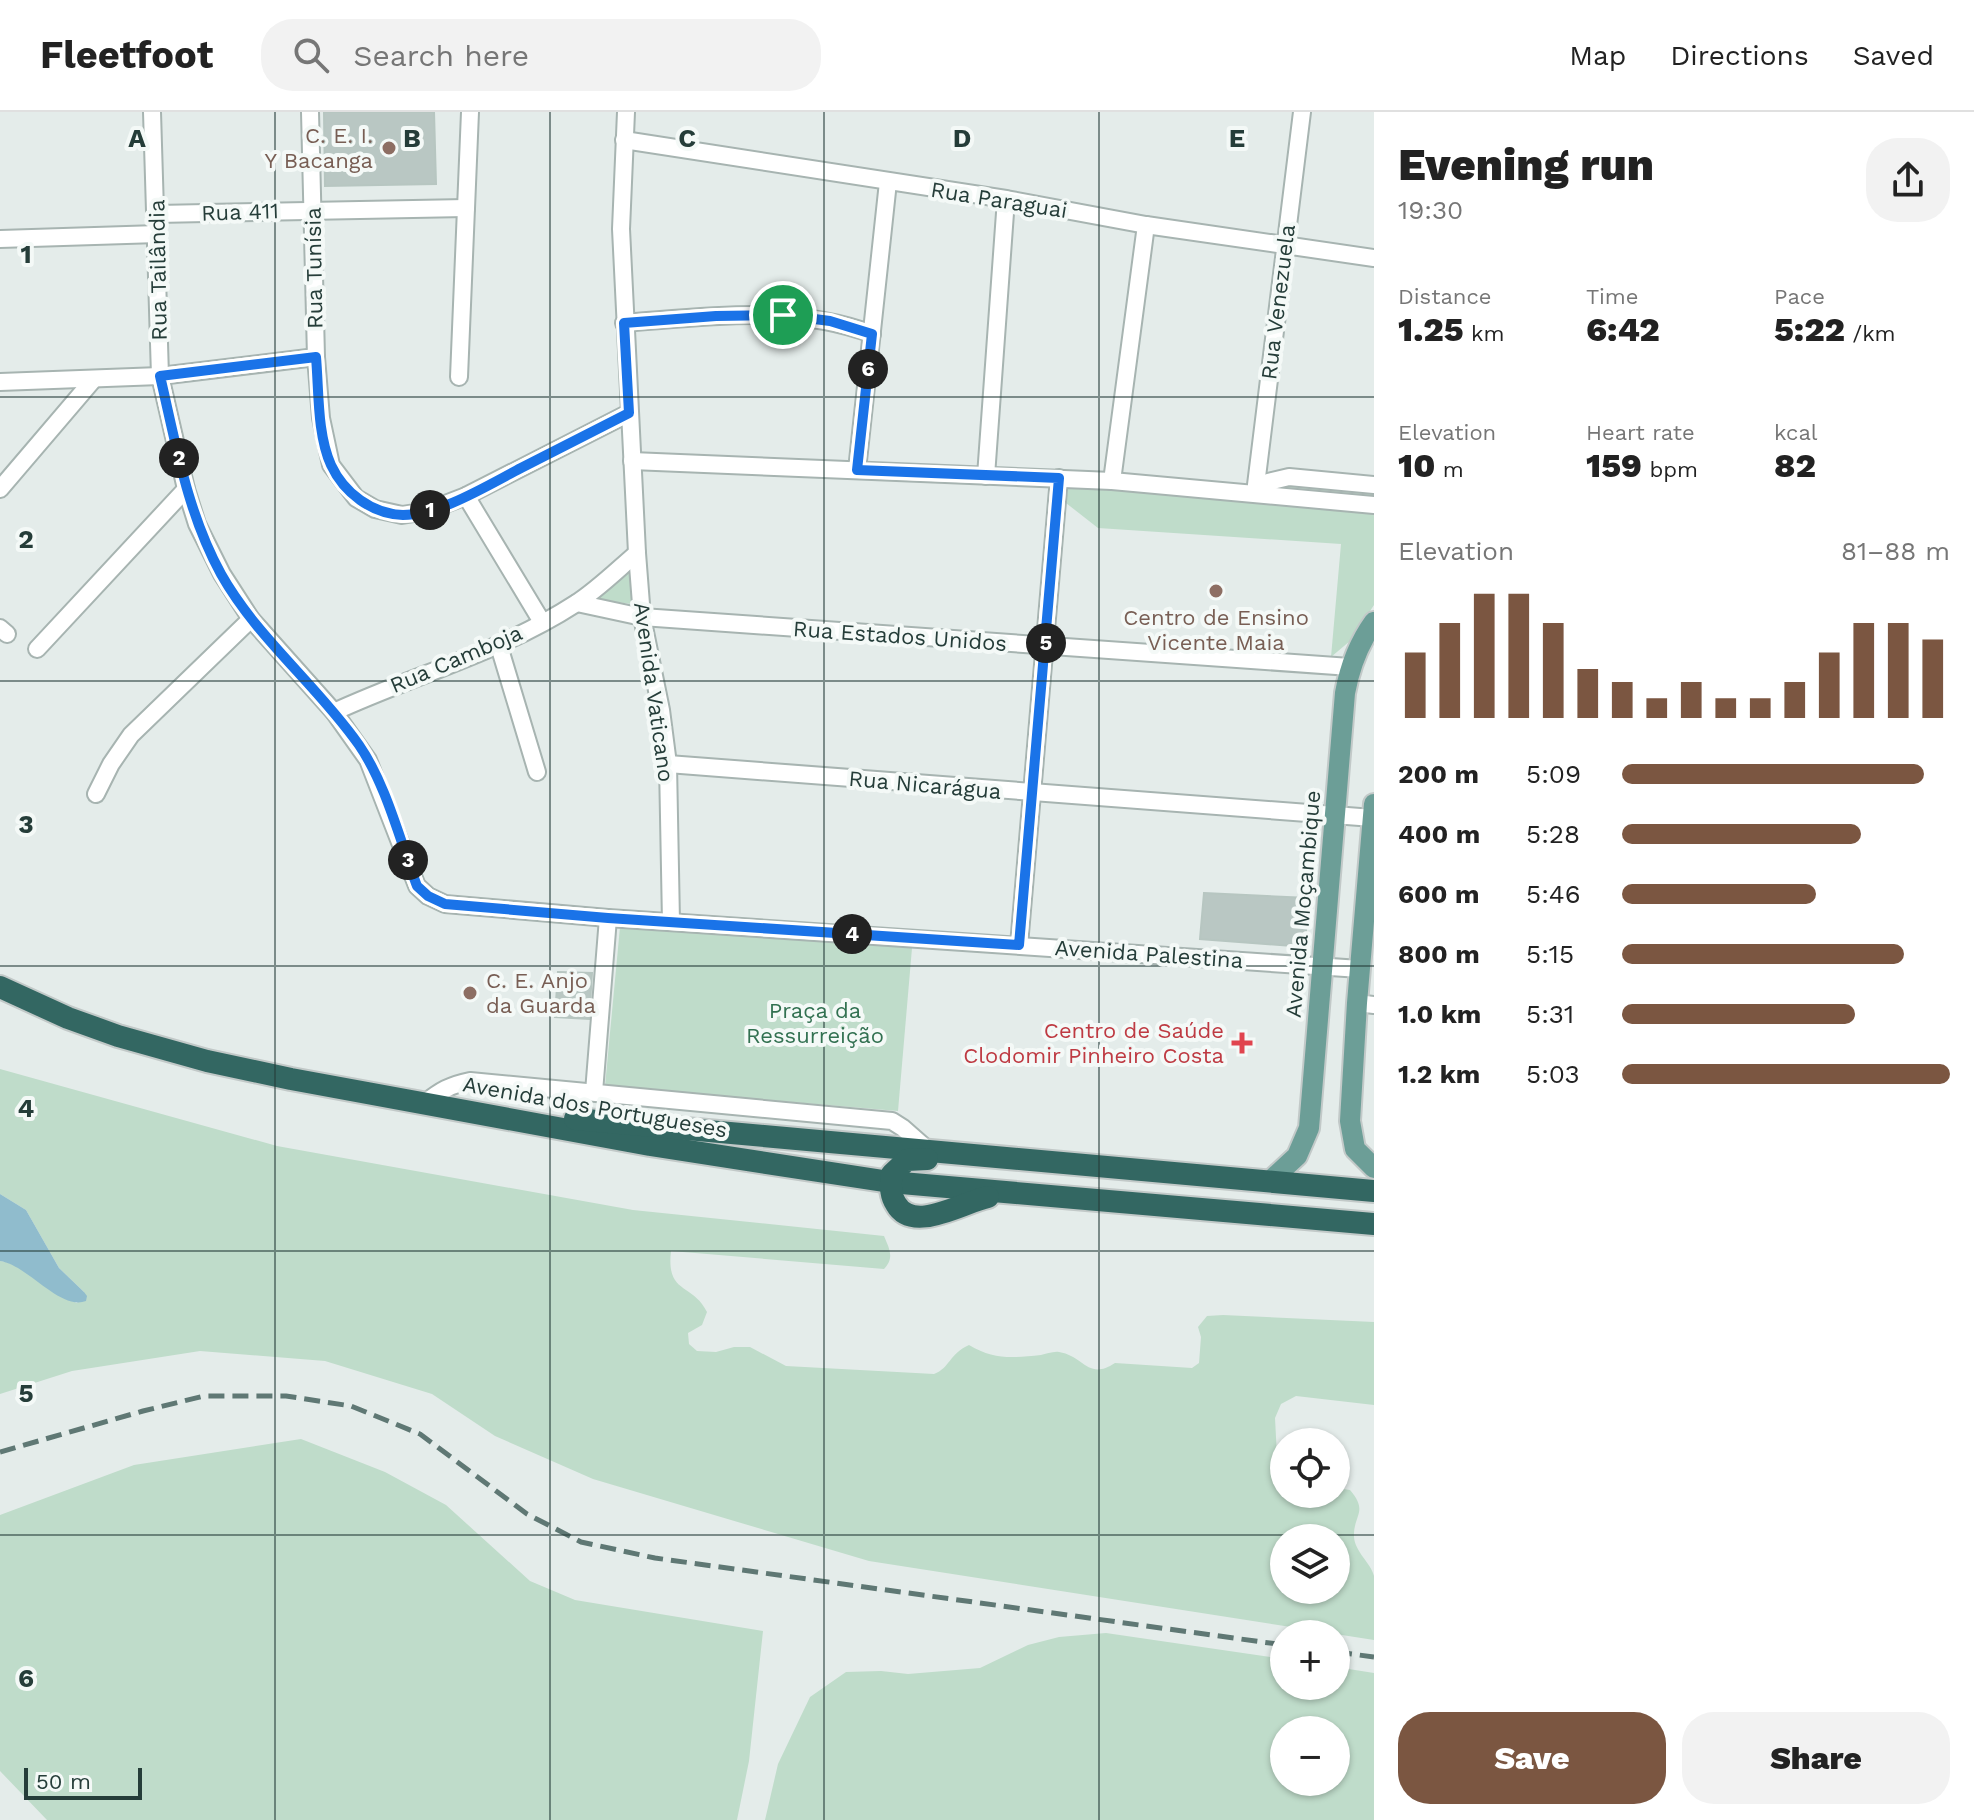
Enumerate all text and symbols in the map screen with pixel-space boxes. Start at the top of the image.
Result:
search box [261,19,821,91]
text: Fleetfoot [40,33,213,77]
icon: search [289,33,333,77]
text: Search here [353,38,529,73]
text: Map [1569,39,1626,72]
text: Directions [1670,39,1809,72]
text: Saved [1853,39,1934,72]
text: A [128,123,146,153]
place label: C. E. I. Y Bacanga [264,123,373,173]
text: B [403,123,421,153]
text: C [678,123,696,153]
text: D [953,123,971,153]
text: E [1229,123,1245,153]
button: share [1866,138,1950,222]
marker: C. E. I. Y Bacanga [380,139,398,157]
text: Evening run [1398,139,1654,191]
street label: Rua Paraguai [929,177,1069,223]
text: 19:30 [1398,195,1463,225]
street label: Rua 411 [201,198,279,226]
street label: Rua Tailândia [144,199,172,341]
street label: Rua Tunísia [300,207,328,329]
street label: Rua Venezuela [1256,223,1300,381]
text: 1 [20,239,32,269]
pin [749,281,817,349]
text: Distance [1398,284,1492,309]
text: Time [1586,284,1638,309]
text: Pace [1774,284,1825,309]
icon: arrive [761,293,805,337]
text: 1.25 [1398,309,1464,349]
text: 6:42 [1586,309,1660,349]
text: 5:22 [1774,309,1845,349]
text: km [1464,321,1505,346]
text: /km [1845,321,1896,346]
pin: 6 [848,349,888,389]
text: 6 [861,356,875,381]
text: Elevation [1398,420,1496,445]
text: Heart rate [1586,420,1695,445]
text: kcal [1774,420,1818,445]
pin: 2 [159,438,199,478]
text: 2 [172,445,186,470]
text: 10 [1398,445,1435,485]
text: 159 [1586,445,1642,485]
text: 82 [1774,445,1816,485]
text: m [1435,457,1464,482]
text: bpm [1642,457,1698,482]
pin: 1 [410,490,450,530]
text: 1 [425,497,435,522]
text: 2 [18,524,34,554]
text: Elevation [1398,536,1514,566]
text: 81–88 m [1841,536,1950,566]
marker: Centro de Ensino Vicente Maia [1207,582,1225,600]
street label: Avenida Vaticano [629,600,679,784]
place label: Centro de Ensino Vicente Maia [1123,605,1309,655]
street label: Rua Estados Unidos [792,616,1008,656]
street label: Rua Camboja [386,620,526,698]
pin: 5 [1026,623,1066,663]
text: 5 [1040,630,1052,655]
text: 200 m [1398,759,1479,789]
text: 5:09 [1526,759,1581,789]
street label: Rua Nicarágua [848,766,1002,804]
street label: Avenida Moçambique [1281,789,1325,1019]
text: 3 [18,809,34,839]
text: 400 m [1398,819,1480,849]
text: 5:28 [1526,819,1580,849]
pin: 3 [388,840,428,880]
text: 3 [401,847,415,872]
text: 600 m [1398,879,1479,909]
text: 5:46 [1526,879,1581,909]
pin: 4 [832,914,872,954]
text: 4 [845,921,859,946]
street label: Avenida Palestina [1054,935,1244,973]
text: 800 m [1398,939,1480,969]
text: 5:15 [1526,939,1574,969]
place label: C. E. Anjo da Guarda [486,968,596,1018]
marker: C. E. Anjo da Guarda [461,984,479,1002]
park label: Praça da Ressurreição [746,998,884,1048]
text: 1.0 km [1398,999,1481,1029]
text: 5:31 [1526,999,1574,1029]
place label: Centro de Saúde Clodomir Pinheiro Costa [963,1018,1224,1068]
marker: Centro de Saúde Clodomir Pinheiro Costa [1231,1032,1253,1054]
text: 1.2 km [1398,1059,1480,1089]
text: 5:03 [1526,1059,1580,1089]
street label: Avenida dos Portugueses [461,1071,729,1143]
text: 4 [18,1093,35,1123]
text: 5 [18,1378,34,1408]
map controls [1270,1428,1350,1796]
button: locate [1270,1428,1350,1508]
button: layers [1270,1524,1350,1604]
button: + [1270,1620,1350,1700]
text: 6 [18,1663,34,1693]
button: Save [1398,1712,1666,1804]
button: Share [1682,1712,1950,1804]
button: − [1270,1716,1350,1796]
scale bar [24,1764,142,1800]
text: 50 m [36,1769,91,1794]

